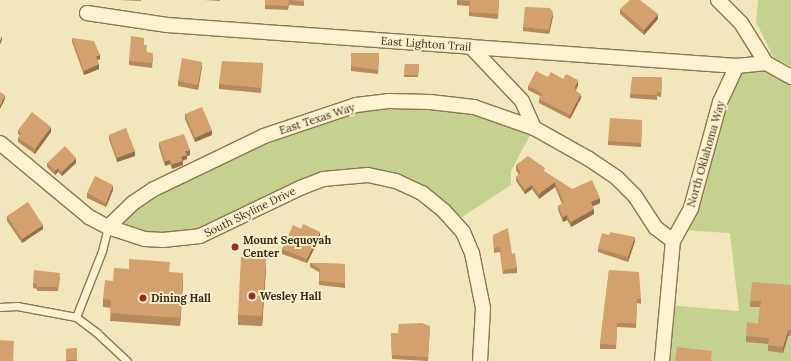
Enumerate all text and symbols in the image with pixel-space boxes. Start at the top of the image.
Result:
street label: East Lighton Trail [380,34,472,54]
street label: North Oklahoma Way [685,99,727,209]
street label: East Texas Way [278,101,356,137]
street label: South Skyline Drive [202,184,298,240]
place label: Mount Sequoyah Center [243,234,331,260]
marker: Mount Sequoyah Center [230,242,240,252]
place label: Wesley Hall [260,289,321,303]
place label: Dining Hall [151,291,211,305]
marker: Wesley Hall [247,291,257,301]
marker: Dining Hall [138,293,148,303]

